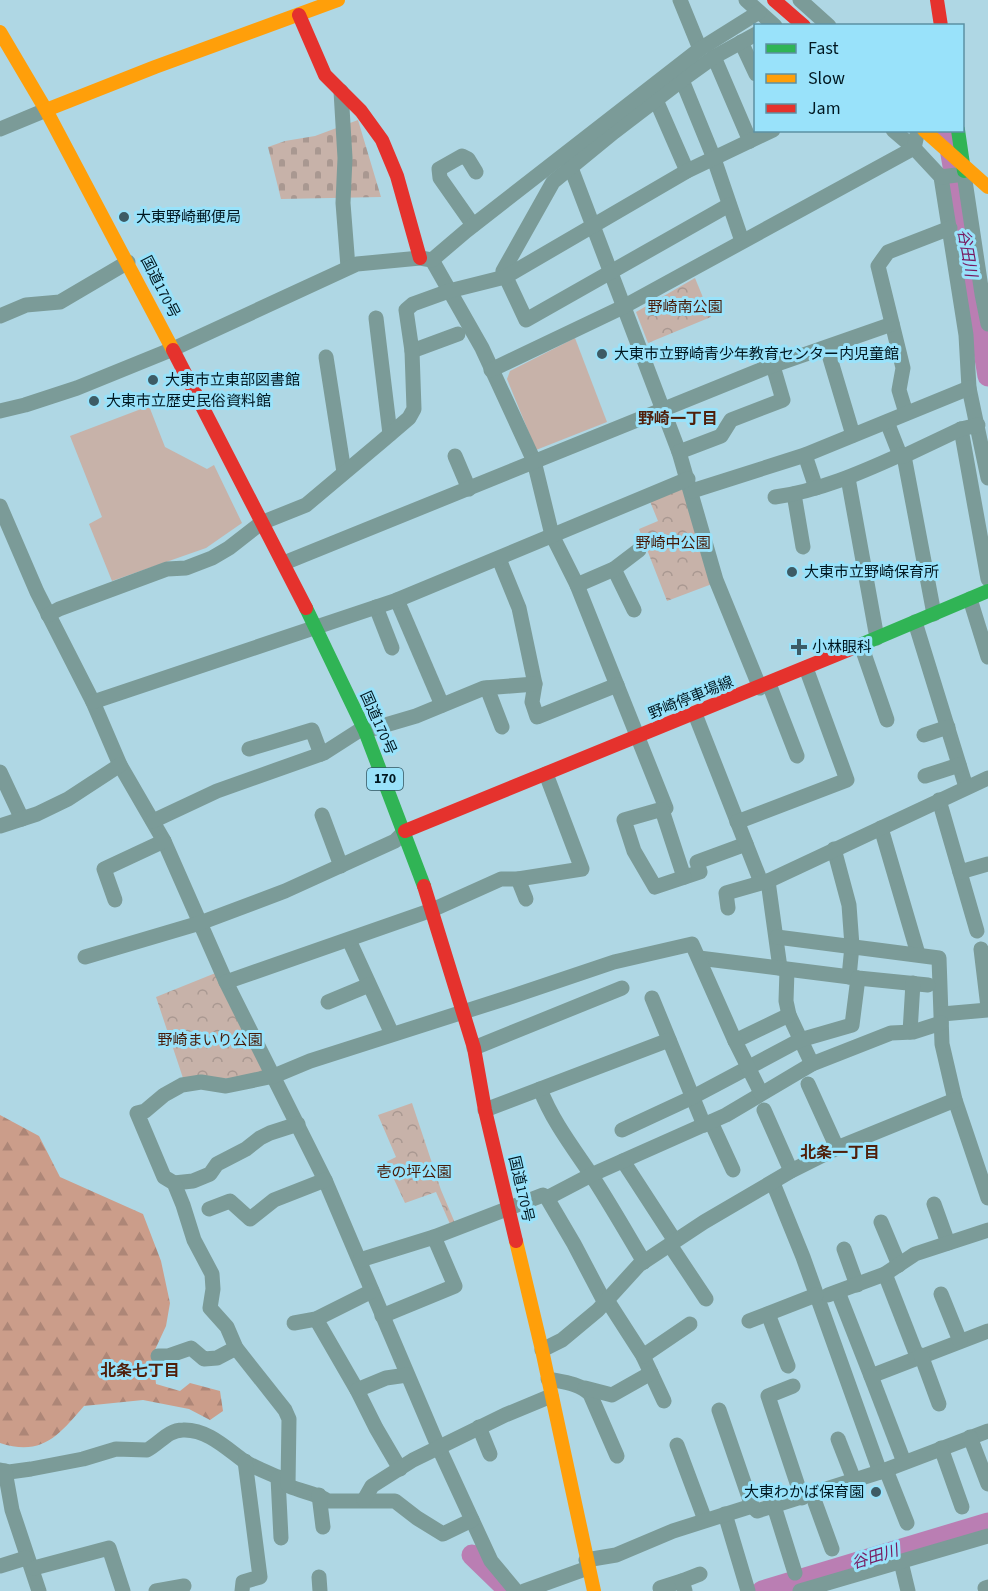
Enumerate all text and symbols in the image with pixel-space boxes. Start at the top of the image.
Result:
legend [754,24,964,132]
text: Fast [808,36,839,61]
text: Slow [808,66,845,91]
text: Jam [808,96,841,121]
place label: 大東野崎郵便局 [136,207,241,228]
marker: 大東野崎郵便局 [117,210,131,224]
water label: 谷田川 [952,227,982,281]
street label: 国道170号 [135,252,185,322]
park label: 野崎南公園 [647,297,723,318]
place label: 大東市立野崎青少年教育センター内児童館 [614,344,899,365]
marker: 大東市立野崎青少年教育センター内児童館 [595,347,609,361]
place label: 大東市立東部図書館 [165,370,300,391]
marker: 大東市立東部図書館 [146,373,160,387]
place label: 大東市立歴史民俗資料館 [106,391,271,412]
marker: 大東市立歴史民俗資料館 [87,394,101,408]
district label: 野崎一丁目 [638,408,718,430]
park label: 野崎中公園 [635,533,711,554]
place label: 大東市立野崎保育所 [804,562,939,583]
marker: 大東市立野崎保育所 [785,565,799,579]
place label: 小林眼科 [812,637,872,658]
marker: 小林眼科 [790,638,808,656]
street label: 野崎停車場線 [645,671,737,725]
street label: 国道170号 [355,688,401,758]
road number: 170 [367,768,403,790]
park label: 野崎まいり公園 [157,1030,263,1051]
district label: 北条一丁目 [800,1142,880,1164]
street label: 国道170号 [503,1154,539,1224]
park label: 壱の坪公園 [376,1162,452,1183]
district label: 北条七丁目 [100,1360,180,1382]
place label: 大東わかば保育園 [744,1482,864,1503]
marker: 大東わかば保育園 [869,1485,883,1499]
water label: 谷田川 [849,1539,903,1575]

